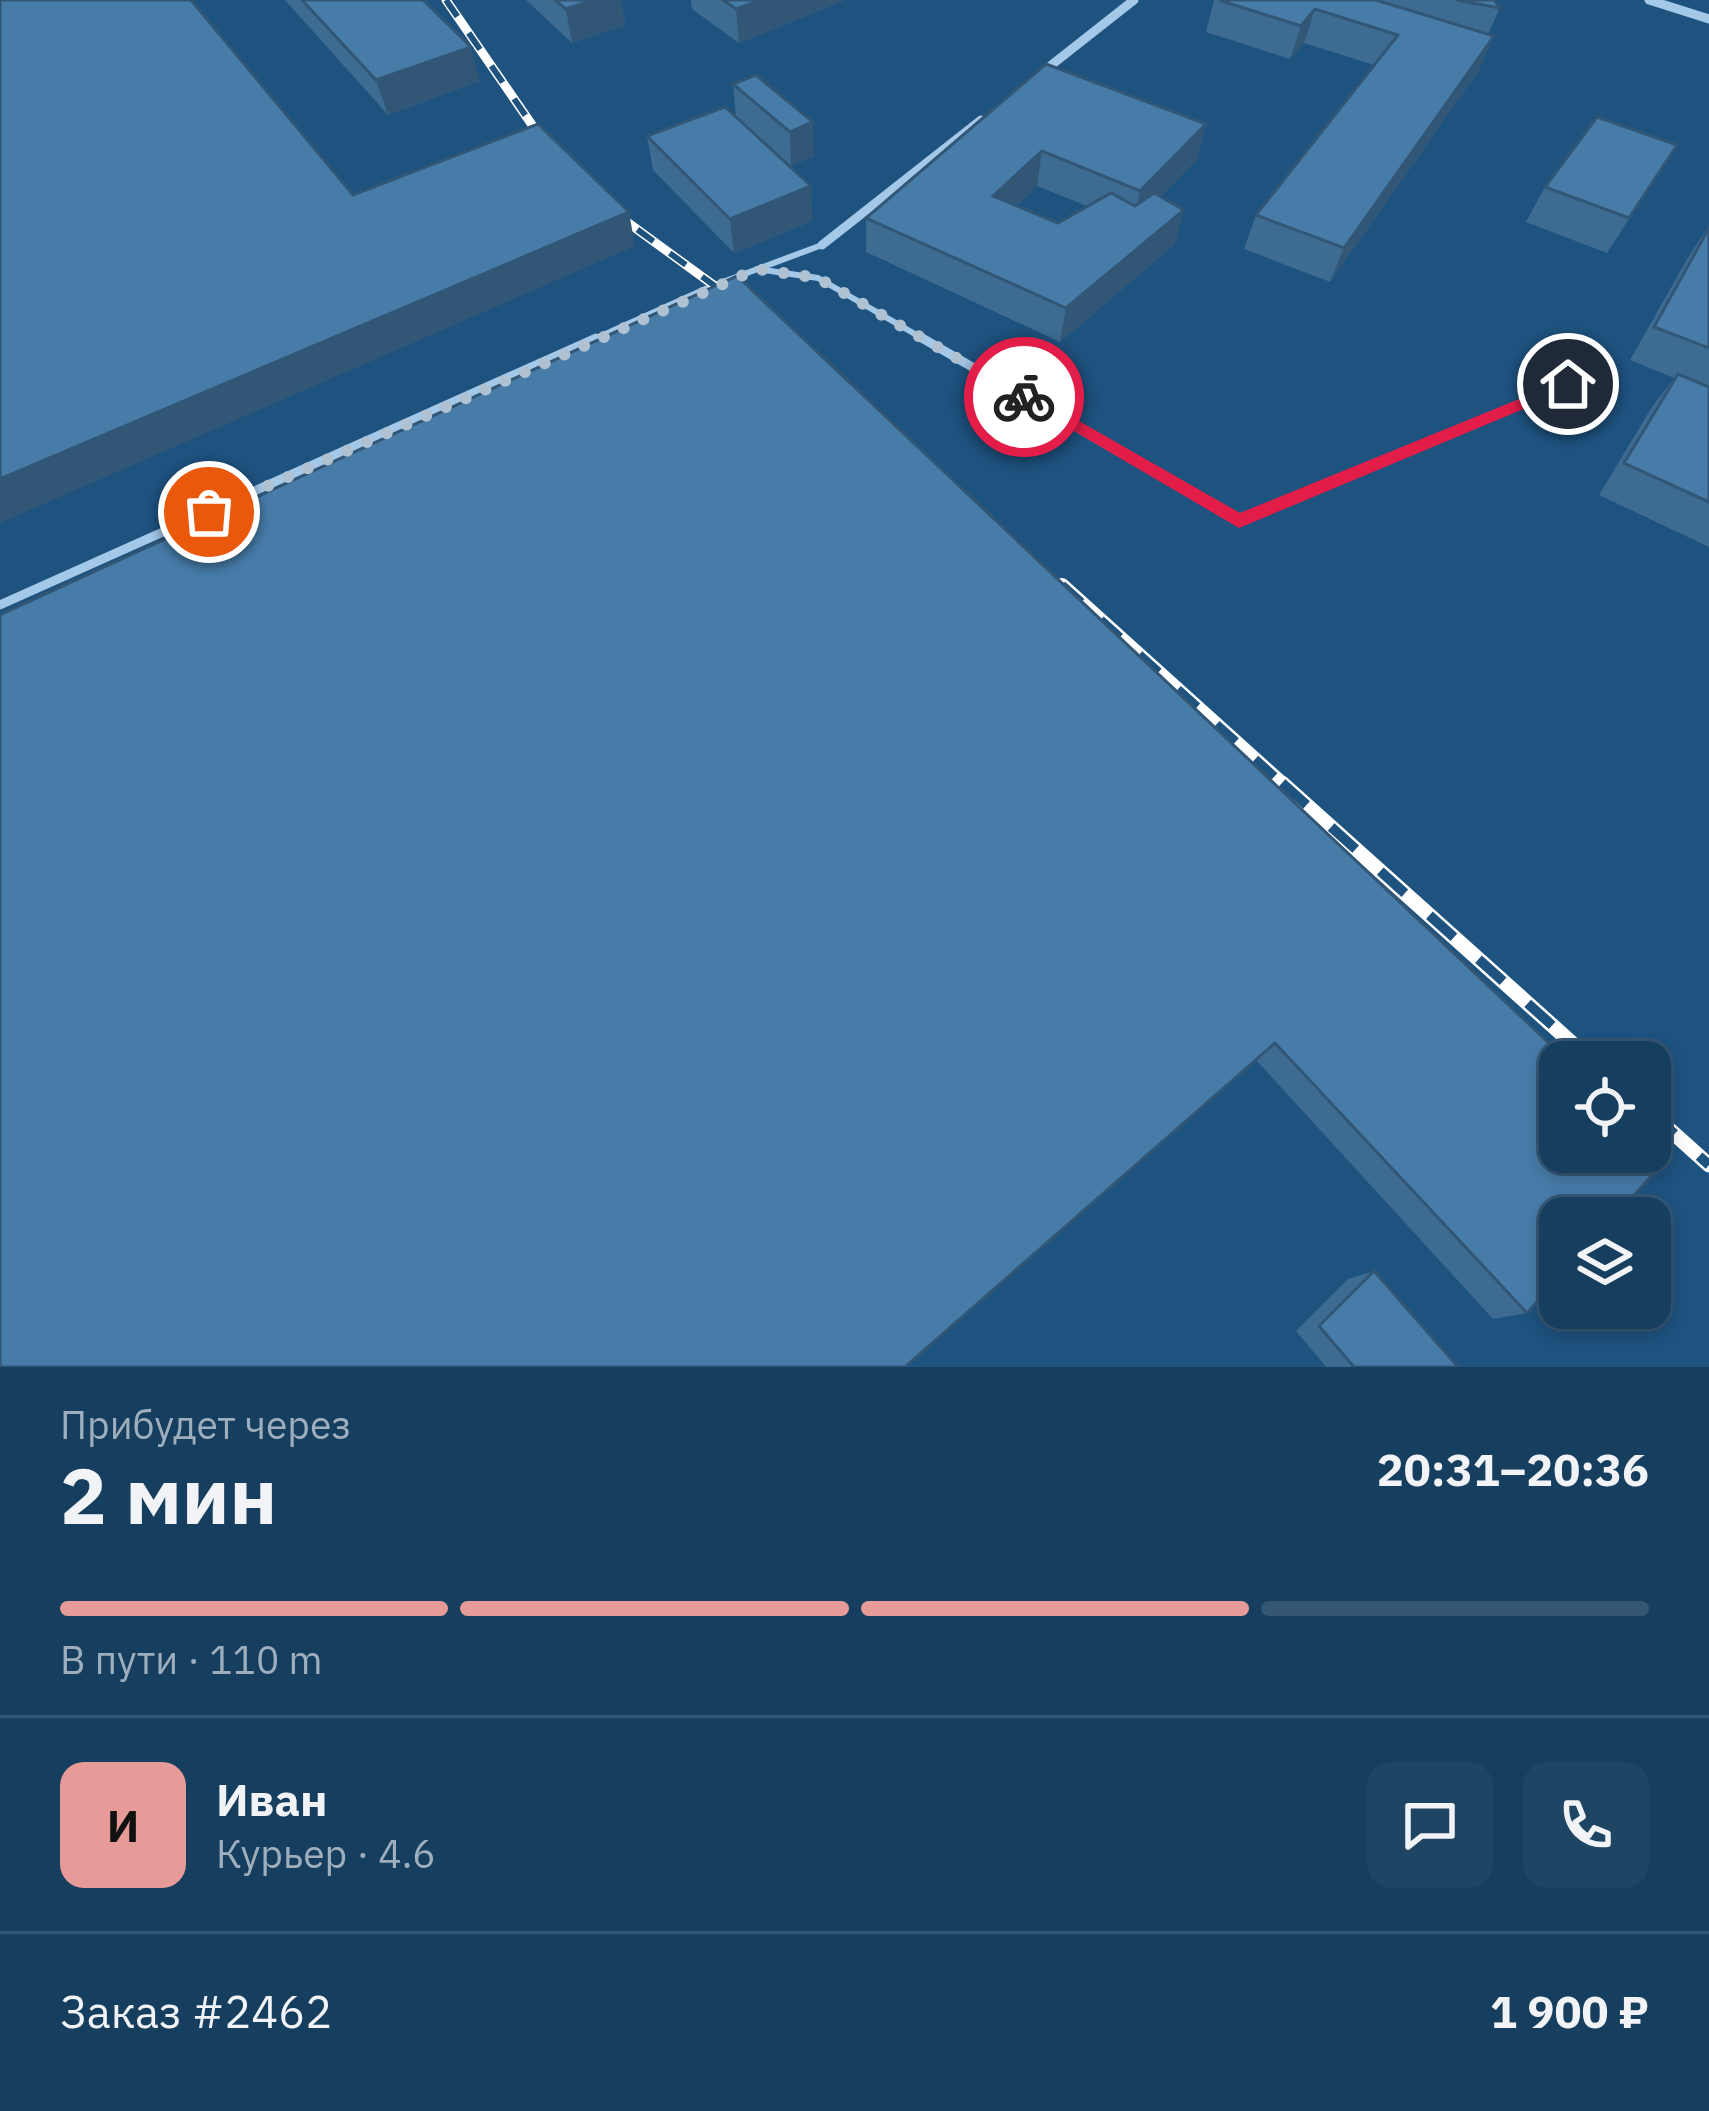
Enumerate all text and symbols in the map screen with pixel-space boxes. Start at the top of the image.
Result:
pin [1517,333,1619,435]
courier [964,337,1084,457]
icon: home [1535,351,1601,417]
icon: bike [991,364,1057,430]
pin [158,461,260,563]
icon: bag [176,479,242,545]
map controls [1539,1041,1671,1329]
button: locate [1539,1041,1671,1173]
button: layers [1539,1197,1671,1329]
text: Прибудет через [60,1399,351,1450]
text: 20:31–20:36 [1377,1440,1649,1498]
text: 2 мин [60,1444,277,1545]
text: В пути · 110 m [60,1634,323,1685]
button: chat [1367,1762,1493,1888]
button: phone [1523,1762,1649,1888]
text: Иван [216,1770,328,1828]
text: И [107,1796,139,1854]
text: Курьер · 4.6 [216,1828,436,1879]
text: Заказ #2462 [60,1982,332,2040]
text: 1 900 ₽ [1490,1982,1649,2040]

